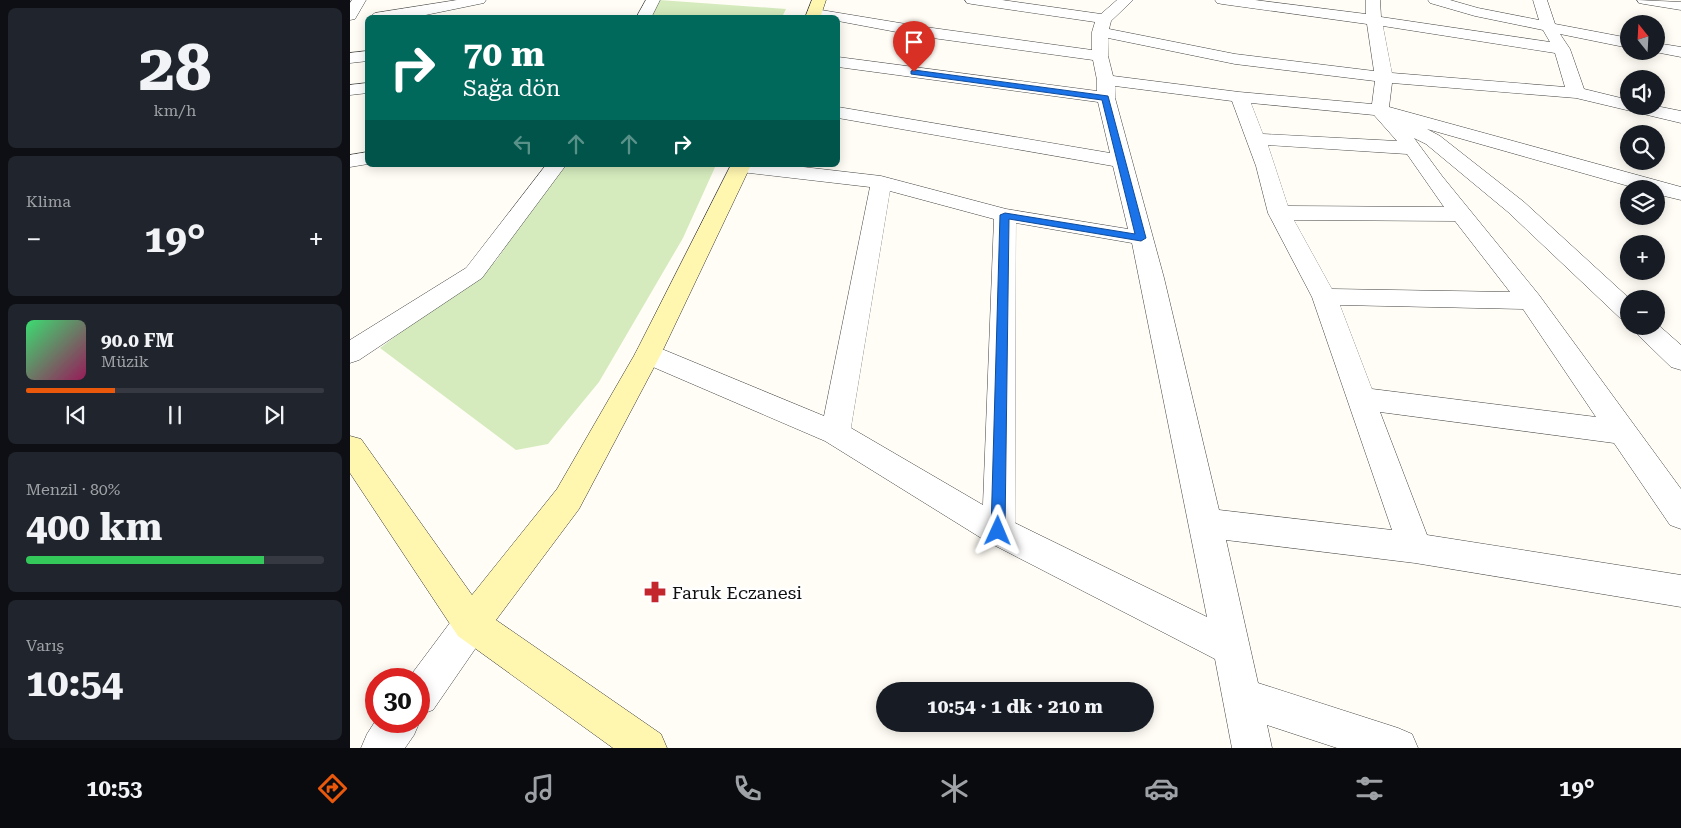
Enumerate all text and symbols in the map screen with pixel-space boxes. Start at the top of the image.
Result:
north arrow [1620,15,1665,60]
map controls [1620,15,1665,335]
pin [893,21,935,72]
icon: arrive [900,28,928,56]
text: 28 [139,30,211,106]
text: 70 m [463,34,545,75]
icon: right [380,35,445,100]
button: sound [1620,70,1665,115]
text: Sağa dön [463,76,560,101]
text: km/h [154,101,196,120]
button: search [1620,125,1665,170]
icon: left [509,130,537,158]
icon: ahead [562,130,590,158]
icon: ahead [615,130,643,158]
icon: right [668,130,696,158]
button: layers [1620,180,1665,225]
text: Klima [26,192,71,211]
text: 19° [144,217,206,261]
text: − [26,223,42,256]
text: + [308,223,324,256]
button: + [1620,235,1665,280]
button: − [1620,290,1665,335]
text: 90.0 FM [101,329,174,352]
text: Müzik [101,352,149,371]
icon: previous [62,401,90,429]
icon: pause [161,401,189,429]
icon: next [260,401,288,429]
text: Menzil · 80% [26,480,120,499]
position arrow [971,504,1023,556]
text: 400 km [26,505,162,549]
pharmacy icon: Faruk Eczanesi [642,579,668,605]
place label: Faruk Eczanesi [672,582,802,603]
text: Varış [26,636,64,655]
text: 10:54 [26,661,123,705]
speed limit sign: 30 [365,668,430,733]
text: 10:54 · 1 dk · 210 m [927,695,1103,718]
icon: directions [315,771,350,806]
icon: music [522,771,557,806]
icon: phone [730,771,765,806]
icon: climate [937,771,972,806]
icon: car [1144,771,1179,806]
icon: filters [1352,771,1387,806]
text: 10:53 [86,776,142,801]
text: 19° [1559,776,1595,801]

